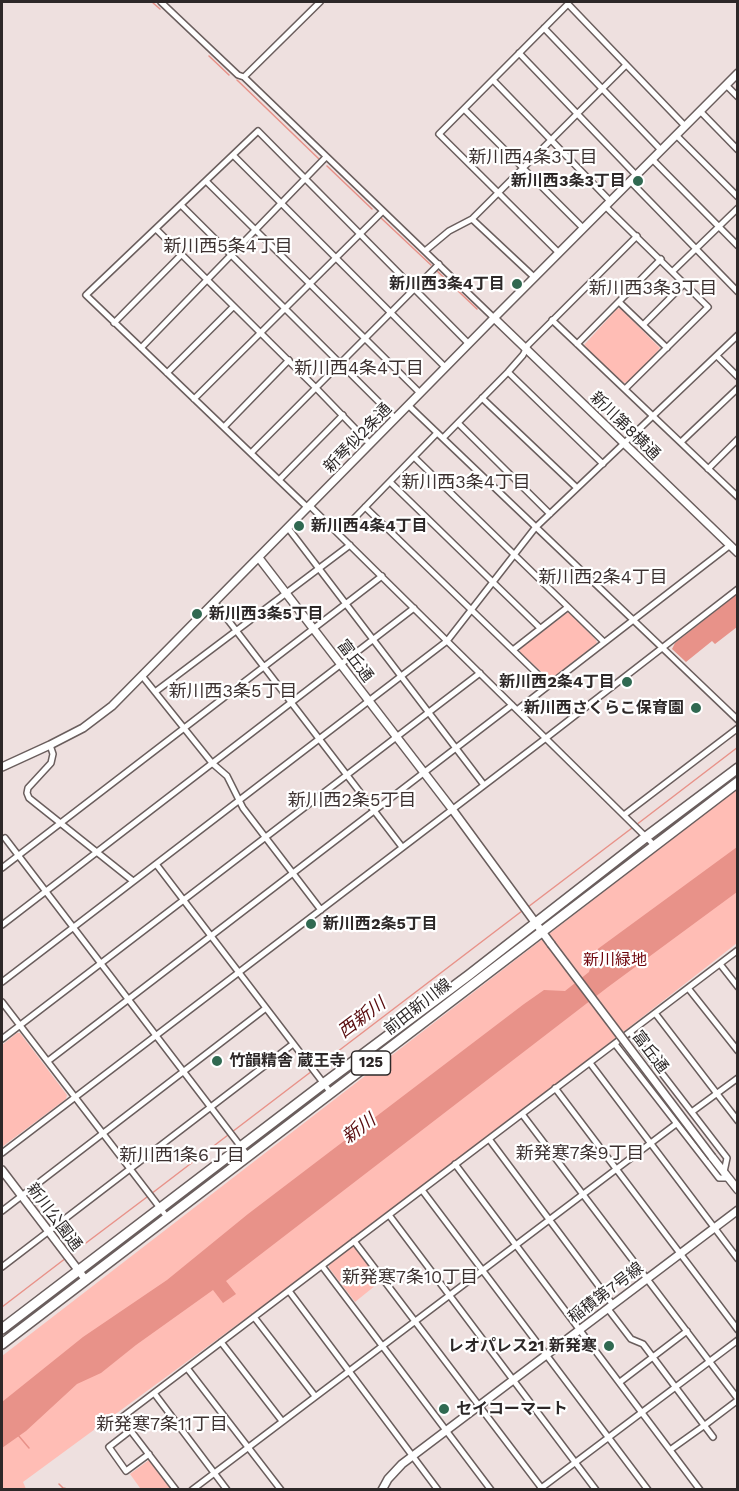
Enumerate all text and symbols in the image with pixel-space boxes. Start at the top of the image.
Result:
district label: 新川西4条3丁目 [468,147,598,169]
place label: 新川西3条3丁目 [511,171,626,191]
marker: 新川西3条3丁目 [631,174,645,188]
district label: 新川西5条4丁目 [163,236,293,258]
place label: 新川西3条4丁目 [389,274,505,294]
marker: 新川西3条4丁目 [510,277,524,291]
district label: 新川西3条3丁目 [589,278,717,300]
district label: 新川西4条4丁目 [294,358,424,380]
street label: 新川第8横通 [586,388,664,464]
street label: 新琴似2条通 [320,399,396,477]
district label: 新川西3条4丁目 [401,472,531,494]
place label: 新川西4条4丁目 [311,516,428,536]
marker: 新川西4条4丁目 [292,519,306,533]
district label: 新川西2条4丁目 [538,567,668,589]
place label: 新川西3条5丁目 [209,604,324,624]
marker: 新川西3条5丁目 [190,607,204,621]
street label: 富丘通 [333,636,377,686]
place label: 新川西2条4丁目 [499,672,615,692]
marker: 新川西2条4丁目 [620,675,634,689]
district label: 新川西3条5丁目 [169,681,297,703]
place label: 新川西さくらこ保育園 [524,698,684,718]
marker: 新川西さくらこ保育園 [689,701,703,715]
district label: 新川西2条5丁目 [288,790,416,812]
place label: 新川西2条5丁目 [323,914,438,934]
marker: 新川西2条5丁目 [304,917,318,931]
park label: 新川緑地 [583,950,647,970]
street label: 前田新川線 [381,975,455,1039]
water label: 西新川 [334,993,390,1043]
street label: 富丘通 [628,1027,672,1077]
place label: 竹韻精舎 蔵王寺 [229,1051,346,1071]
road number: 125 [352,1051,391,1075]
marker: 竹韻精舎 蔵王寺 [210,1054,224,1068]
water label: 新川 [338,1110,380,1148]
district label: 新発寒7条9丁目 [515,1143,645,1165]
district label: 新川西1条6丁目 [119,1145,245,1167]
street label: 新川公園通 [22,1179,86,1255]
street label: 稲積第7号線 [565,1259,647,1327]
district label: 新発寒7条10丁目 [342,1267,478,1289]
place label: レオパレス21 新発寒 [448,1336,597,1356]
marker: レオパレス21 新発寒 [602,1339,616,1353]
place label: セイコーマート [456,1399,568,1419]
marker: セイコーマート [437,1402,451,1416]
district label: 新発寒7条11丁目 [96,1414,228,1436]

